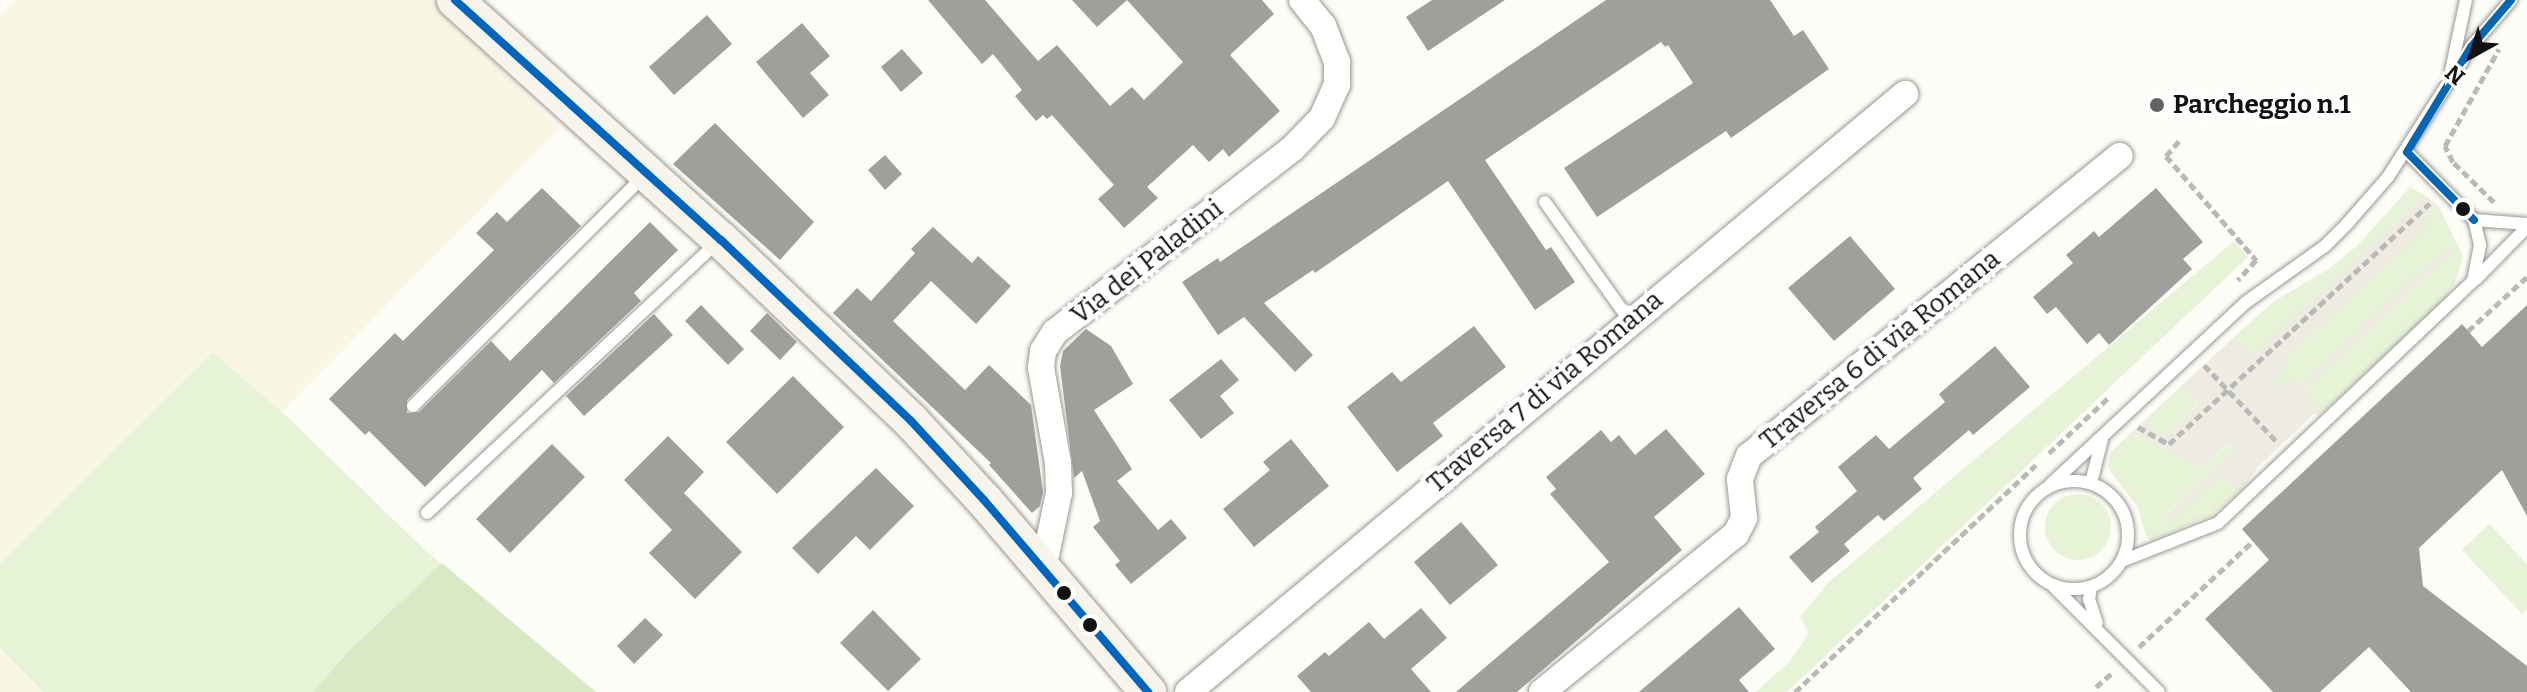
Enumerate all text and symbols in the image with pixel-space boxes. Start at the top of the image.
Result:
north arrow [2431,16,2511,96]
text: N [2440,59,2470,91]
place label: Parcheggio n.1 [2173,89,2351,121]
marker: Parcheggio n.1 [2148,96,2166,114]
street label: Via dei Paladini [1065,193,1229,331]
unlabelled marker [2455,201,2471,217]
street label: Traversa 6 di via Romana [1754,244,2006,456]
street label: Traversa 7 di via Romana [1421,284,1669,500]
unlabelled marker [1056,585,1072,601]
unlabelled marker [1082,617,1098,633]

